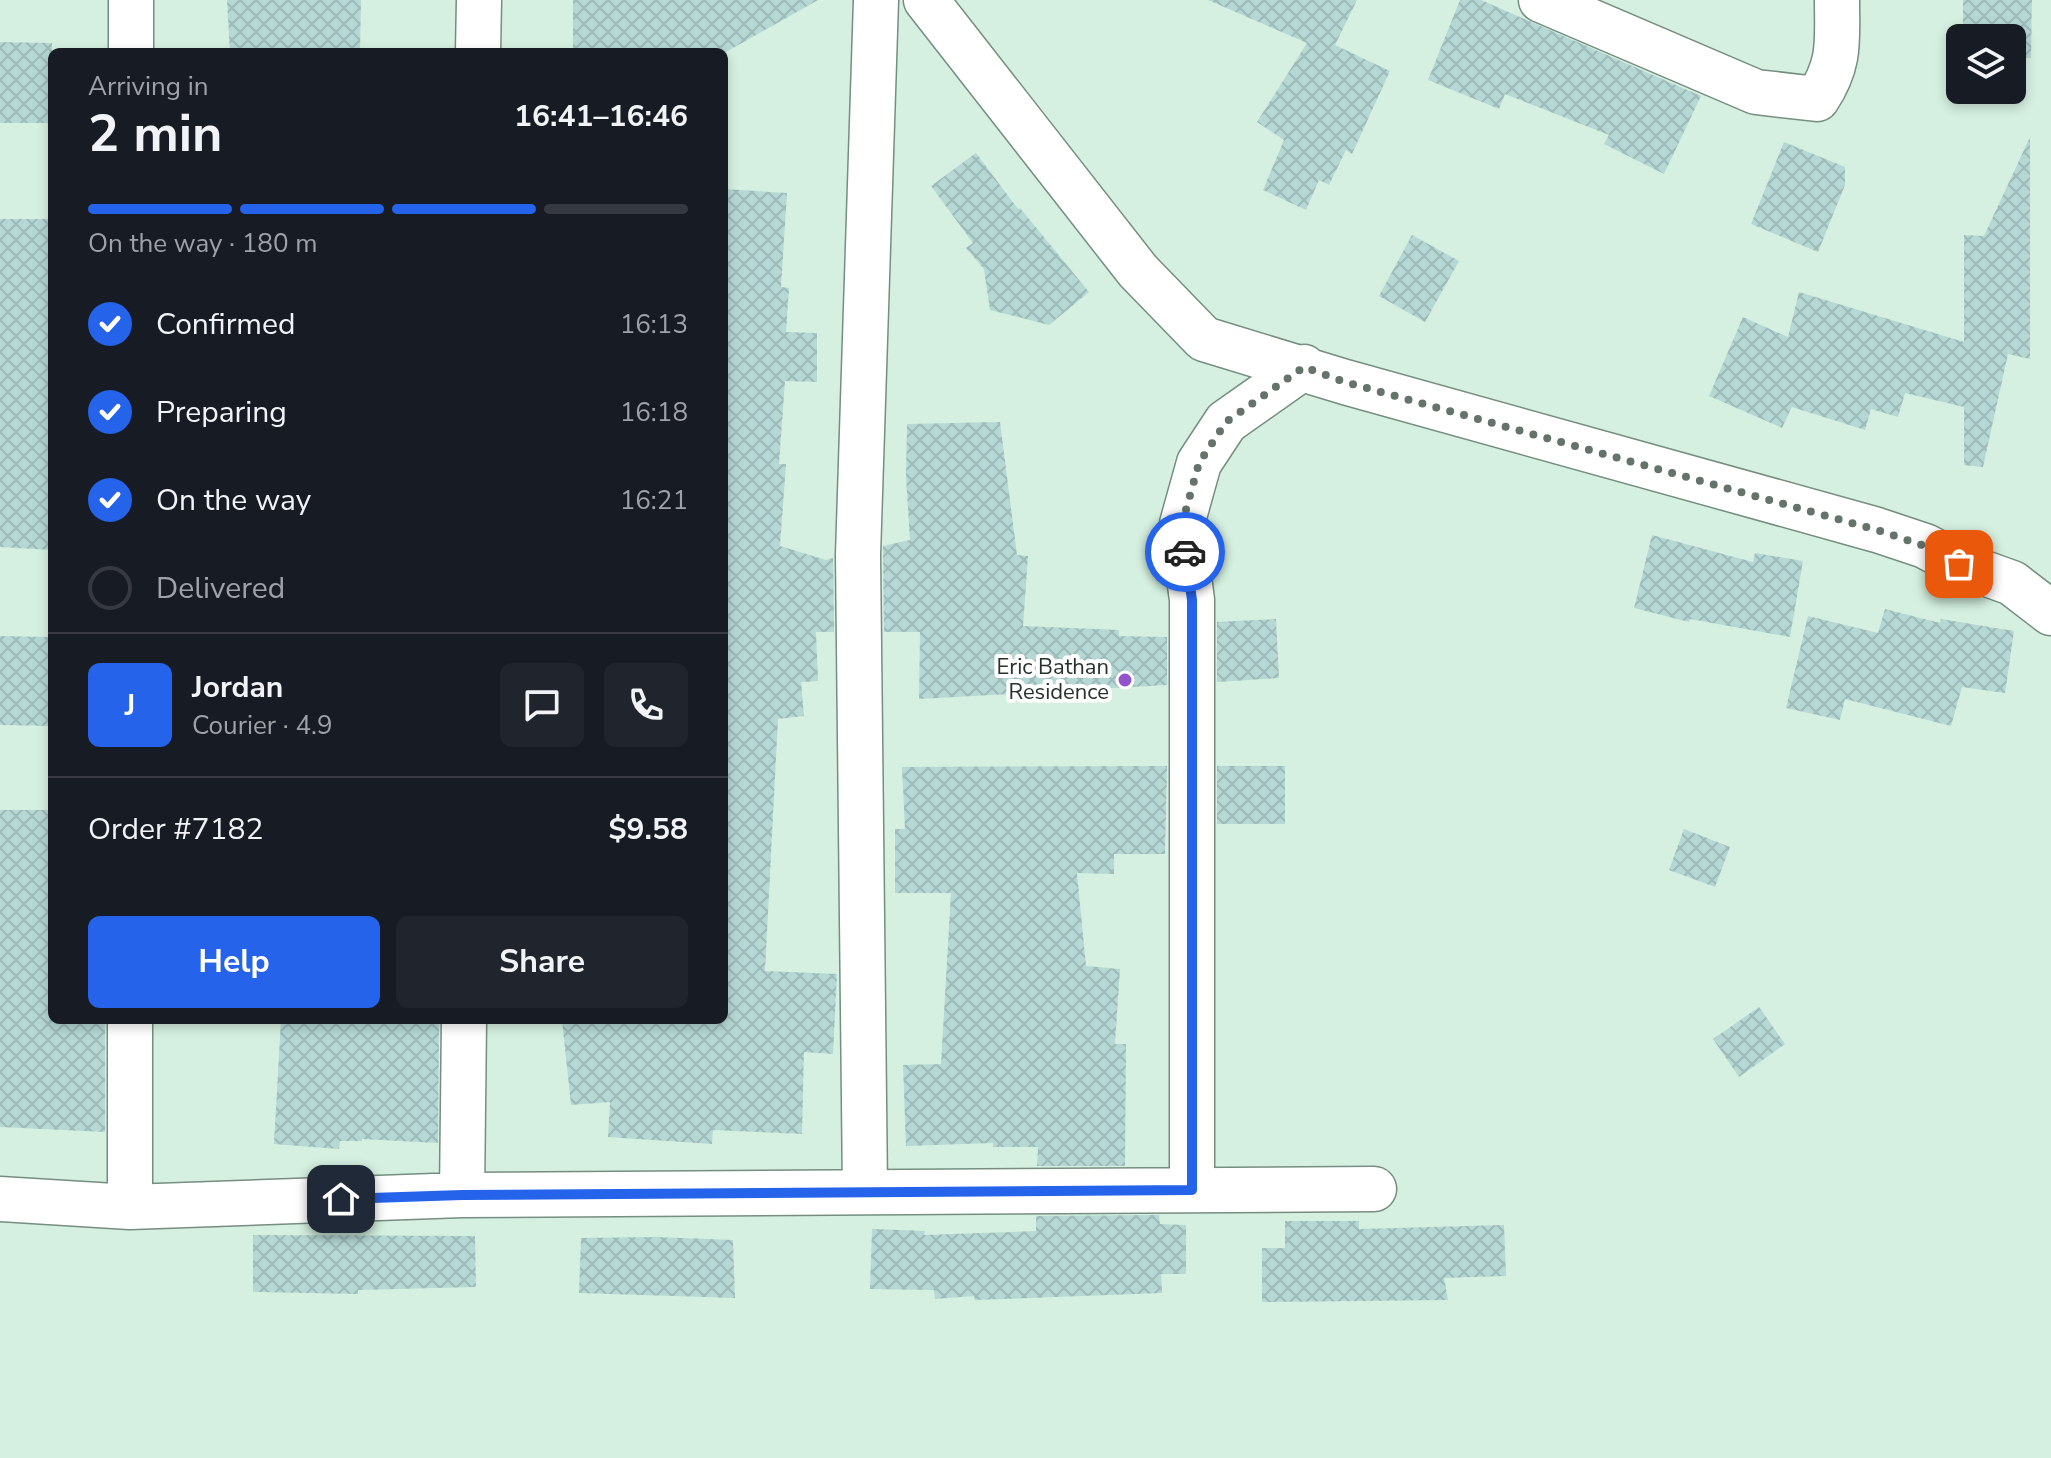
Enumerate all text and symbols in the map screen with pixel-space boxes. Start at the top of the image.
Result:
map controls [1946,24,2026,104]
button: layers [1946,24,2026,104]
text: Arriving in [88,69,209,104]
text: 16:41–16:46 [514,96,688,137]
text: 2 min [88,98,223,169]
text: On the way · 180 m [88,226,317,261]
icon: check [88,302,132,346]
text: Confirmed [156,304,296,345]
text: 16:13 [620,307,688,342]
icon: check [88,390,132,434]
text: Preparing [156,392,287,433]
text: 16:18 [620,395,688,430]
icon: check [88,478,132,522]
text: On the way [156,480,311,521]
text: 16:21 [620,483,688,518]
courier [1145,512,1225,592]
icon: car [1163,530,1207,574]
pin [1925,530,1993,598]
icon: bag [1937,542,1981,586]
text: Delivered [156,568,285,609]
place label: Eric Bathan Residence [996,652,1109,707]
button: chat [500,663,584,747]
button: phone [604,663,688,747]
text: Jordan [192,667,283,708]
marker: Eric Bathan Residence [1116,671,1134,689]
text: J [125,685,135,726]
text: Courier · 4.9 [192,708,333,743]
text: Order #7182 [88,809,263,850]
text: $9.58 [609,809,688,850]
button: Help [88,916,380,1008]
button: Share [396,916,688,1008]
pin [307,1165,375,1233]
icon: home [319,1177,363,1221]

